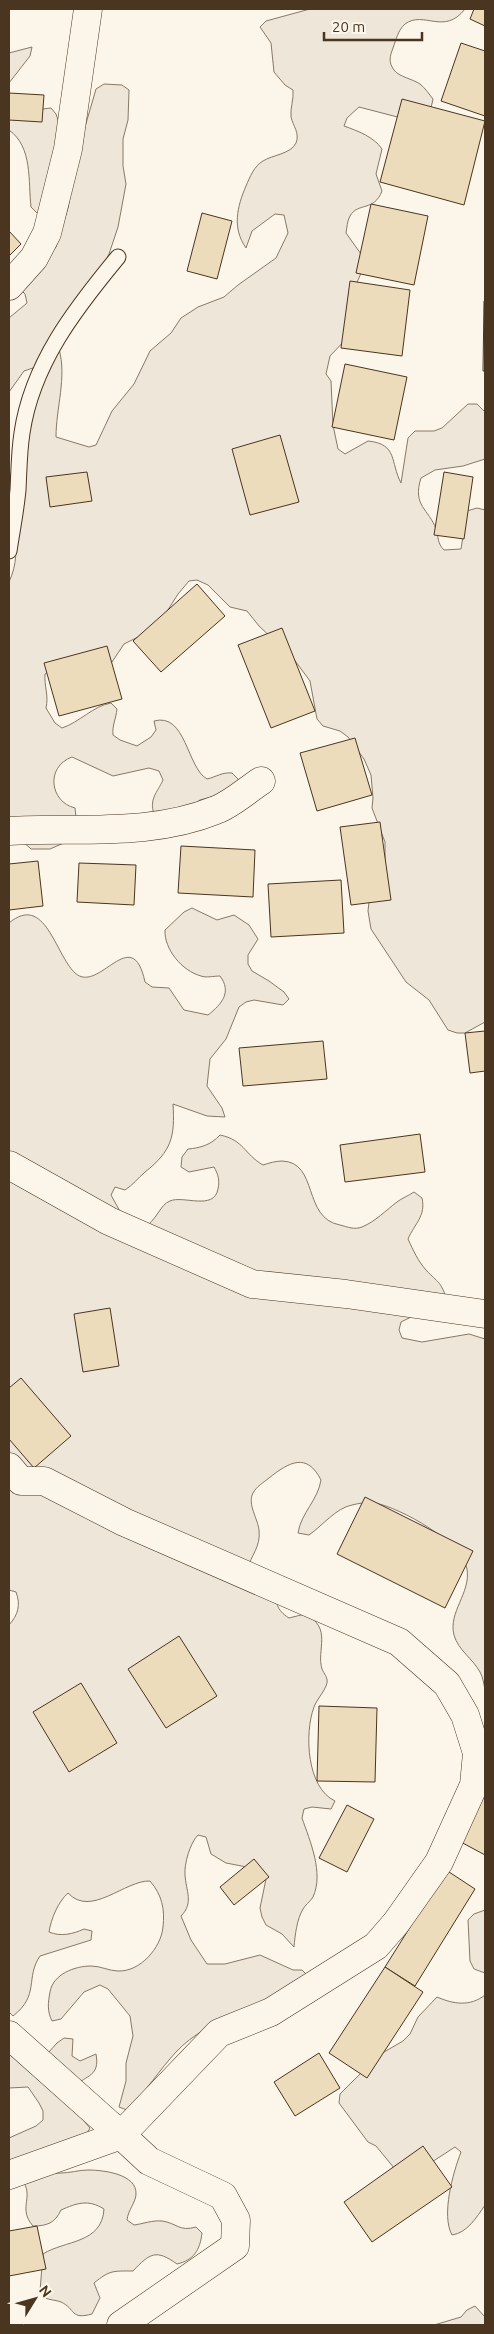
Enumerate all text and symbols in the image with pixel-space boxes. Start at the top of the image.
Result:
scale bar [324,10,422,42]
text: 20 m [332,18,365,35]
north arrow [10,2274,60,2324]
text: N [36,2282,55,2300]

